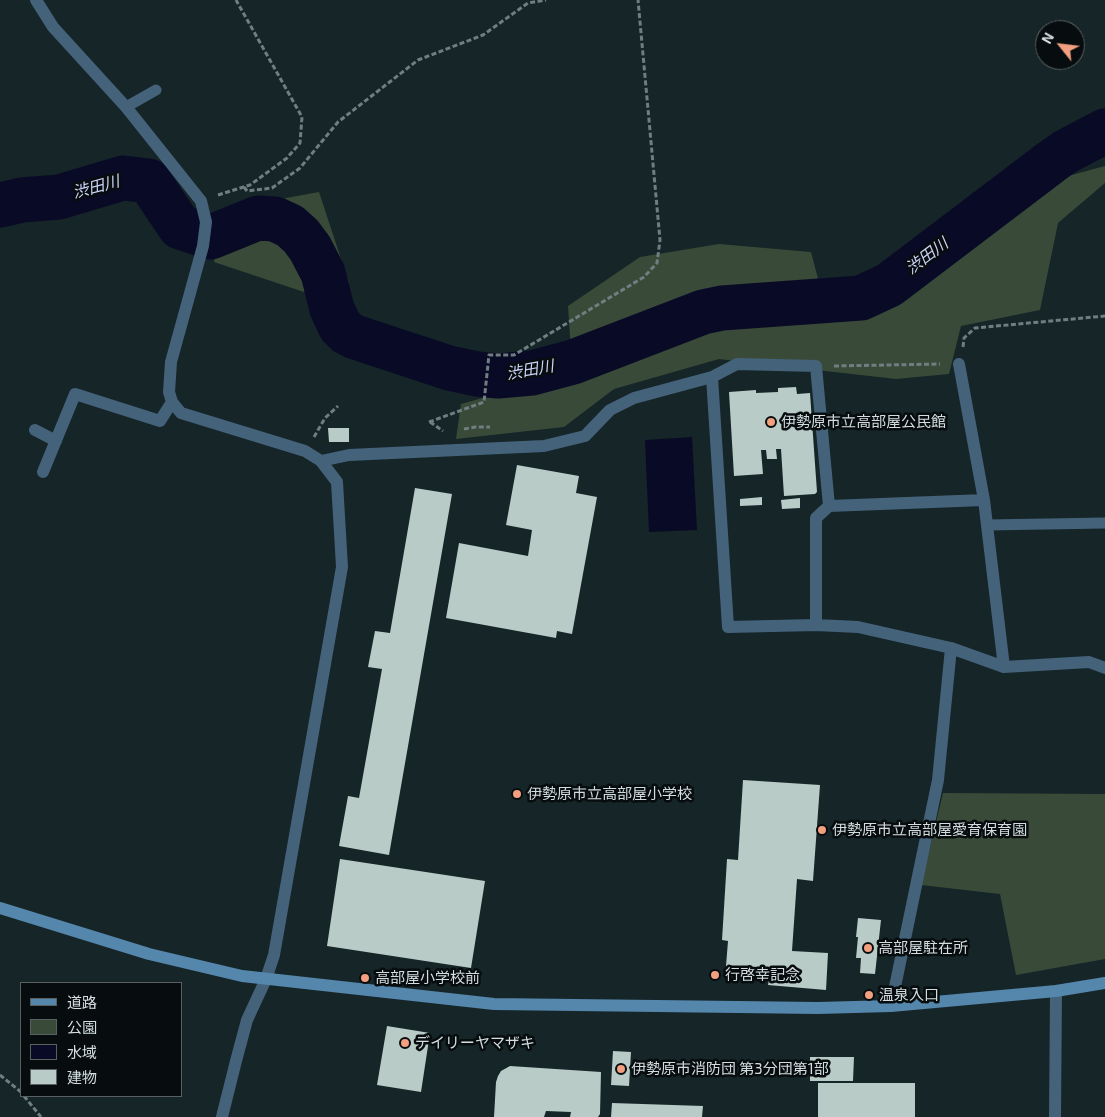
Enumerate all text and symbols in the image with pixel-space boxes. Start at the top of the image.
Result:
north arrow [1035,20,1085,70]
text: N [1037,29,1057,47]
water label: 渋田川 [70,172,122,202]
water label: 渋田川 [902,234,952,278]
water label: 渋田川 [505,356,555,384]
place label: 伊勢原市立高部屋公民館 [781,413,946,431]
marker: 伊勢原市立高部屋公民館 [765,416,777,428]
place label: 伊勢原市立高部屋小学校 [527,785,692,803]
marker: 伊勢原市立高部屋小学校 [511,788,523,800]
place label: 伊勢原市立高部屋愛育保育園 [832,821,1027,839]
marker: 伊勢原市立高部屋愛育保育園 [816,824,828,836]
place label: 高部屋駐在所 [878,939,968,957]
marker: 高部屋駐在所 [862,942,874,954]
place label: 行啓幸記念 [725,966,800,984]
place label: 高部屋小学校前 [375,969,480,987]
marker: 行啓幸記念 [709,969,721,981]
marker: 高部屋小学校前 [359,972,371,984]
legend [20,982,182,1097]
place label: 温泉入口 [879,986,939,1004]
marker: 温泉入口 [863,989,875,1001]
text: 道路 [67,993,97,1011]
text: 公園 [67,1018,97,1036]
place label: デイリーヤマザキ [415,1034,535,1052]
marker: デイリーヤマザキ [399,1037,411,1049]
text: 水域 [67,1043,97,1061]
place label: 伊勢原市消防団 第3分団第1部 [631,1060,829,1078]
marker: 伊勢原市消防団 第3分団第1部 [615,1063,627,1075]
text: 建物 [67,1068,97,1086]

